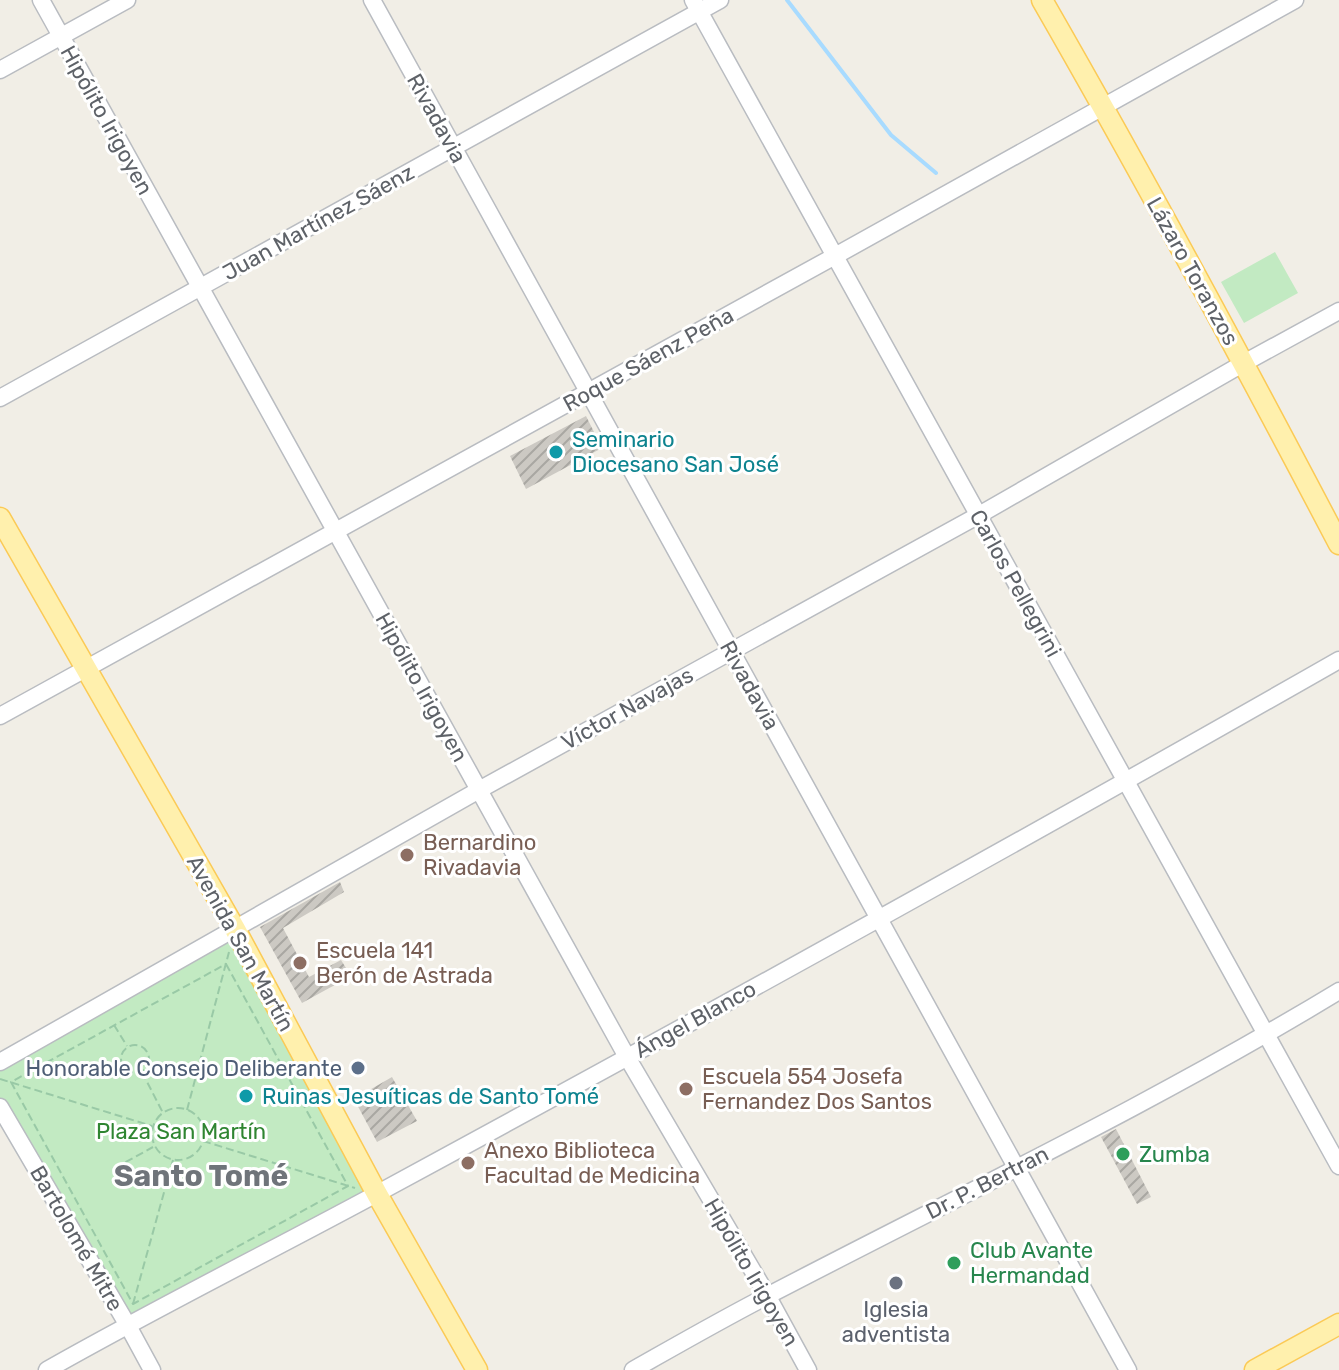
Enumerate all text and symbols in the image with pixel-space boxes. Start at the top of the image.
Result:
street label: Hipólito Irigoyen [54,41,159,200]
street label: Rivadavia [401,69,472,168]
street label: Juan Martínez Sáenz [218,159,419,286]
street label: Lázaro Toranzos [1141,192,1244,350]
street label: Roque Sáenz Peña [558,301,738,417]
place label: Seminario Diocesano San José [572,426,779,478]
marker: Seminario Diocesano San José [547,443,565,461]
street label: Carlos Pellegrini [964,505,1067,662]
street label: Hipólito Irigoyen [369,608,474,767]
street label: Rivadavia [714,636,785,735]
street label: Víctor Navajas [557,661,698,756]
place label: Bernardino Rivadavia [423,829,536,881]
marker: Bernardino Rivadavia [398,846,416,864]
street label: Avenida San Martín [181,850,300,1036]
place label: Escuela 141 Berón de Astrada [316,937,493,989]
marker: Escuela 141 Berón de Astrada [291,954,309,972]
street label: Ángel Blanco [630,975,761,1064]
place label: Honorable Consejo Deliberante [25,1055,342,1082]
marker: Honorable Consejo Deliberante [349,1059,367,1077]
place label: Escuela 554 Josefa Fernandez Dos Santos [702,1063,932,1115]
marker: Escuela 554 Josefa Fernandez Dos Santos [677,1080,695,1098]
place label: Ruinas Jesuíticas de Santo Tomé [262,1083,599,1110]
marker: Ruinas Jesuíticas de Santo Tomé [237,1087,255,1105]
park label: Plaza San Martín [96,1118,266,1145]
place label: Anexo Biblioteca Facultad de Medicina [484,1137,700,1189]
street label: Dr. P. Bertran [921,1140,1053,1225]
place label: Zumba [1139,1141,1210,1168]
marker: Zumba [1114,1145,1132,1163]
marker: Anexo Biblioteca Facultad de Medicina [459,1154,477,1172]
district label: Santo Tomé [114,1158,288,1194]
street label: Bartolomé Mitre [24,1161,129,1316]
street label: Hipólito Irigoyen [698,1193,805,1351]
place label: Club Avante Hermandad [970,1237,1093,1289]
marker: Club Avante Hermandad [945,1254,963,1272]
marker: Iglesia adventista [887,1274,905,1292]
place label: Iglesia adventista [842,1296,950,1348]

